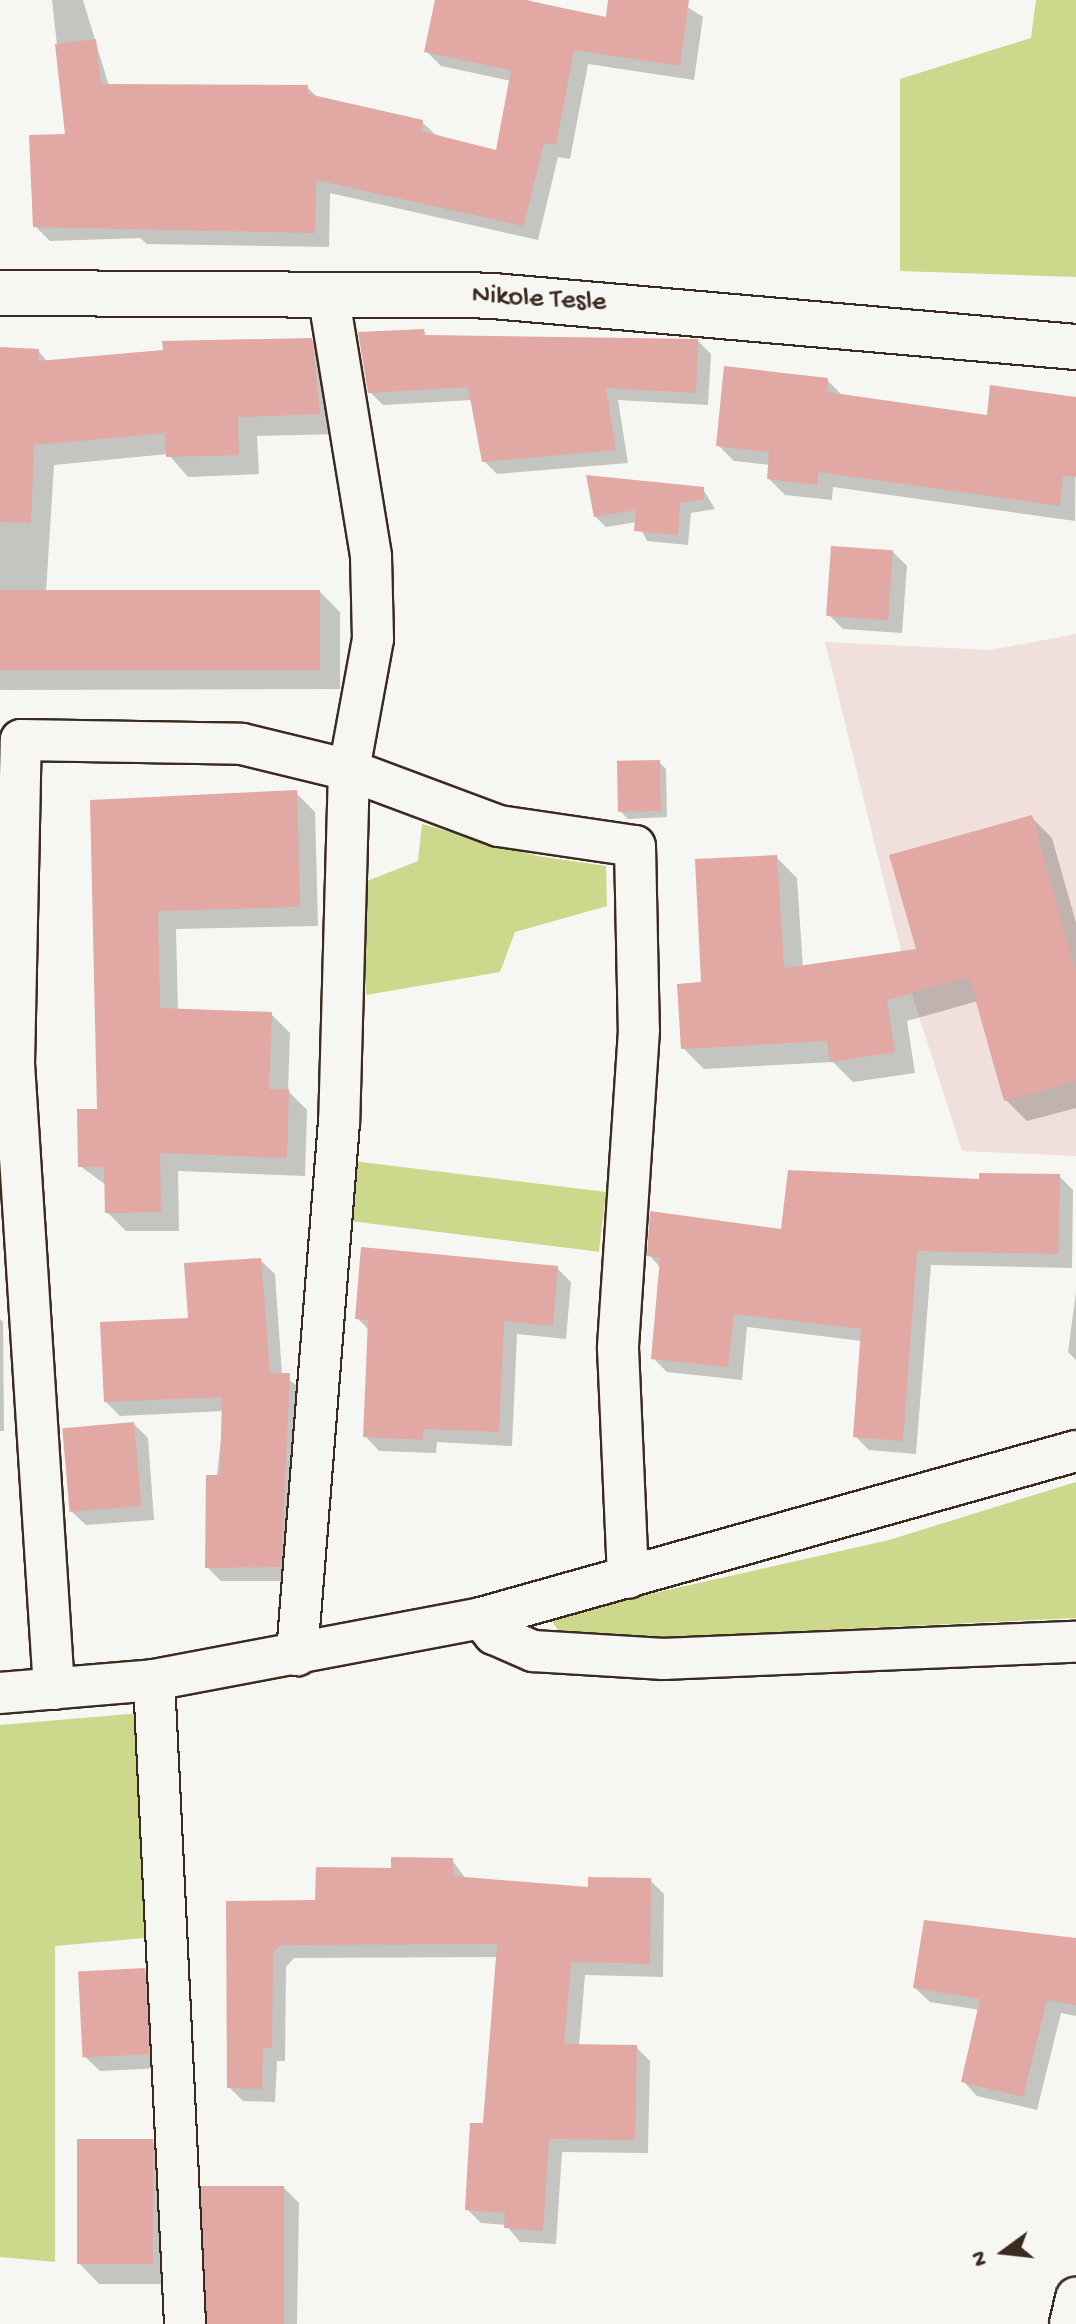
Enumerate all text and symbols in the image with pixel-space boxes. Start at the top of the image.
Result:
street label: Nikole Tesle [471,280,607,320]
north arrow [964,2212,1044,2292]
text: N [966,2248,995,2269]

